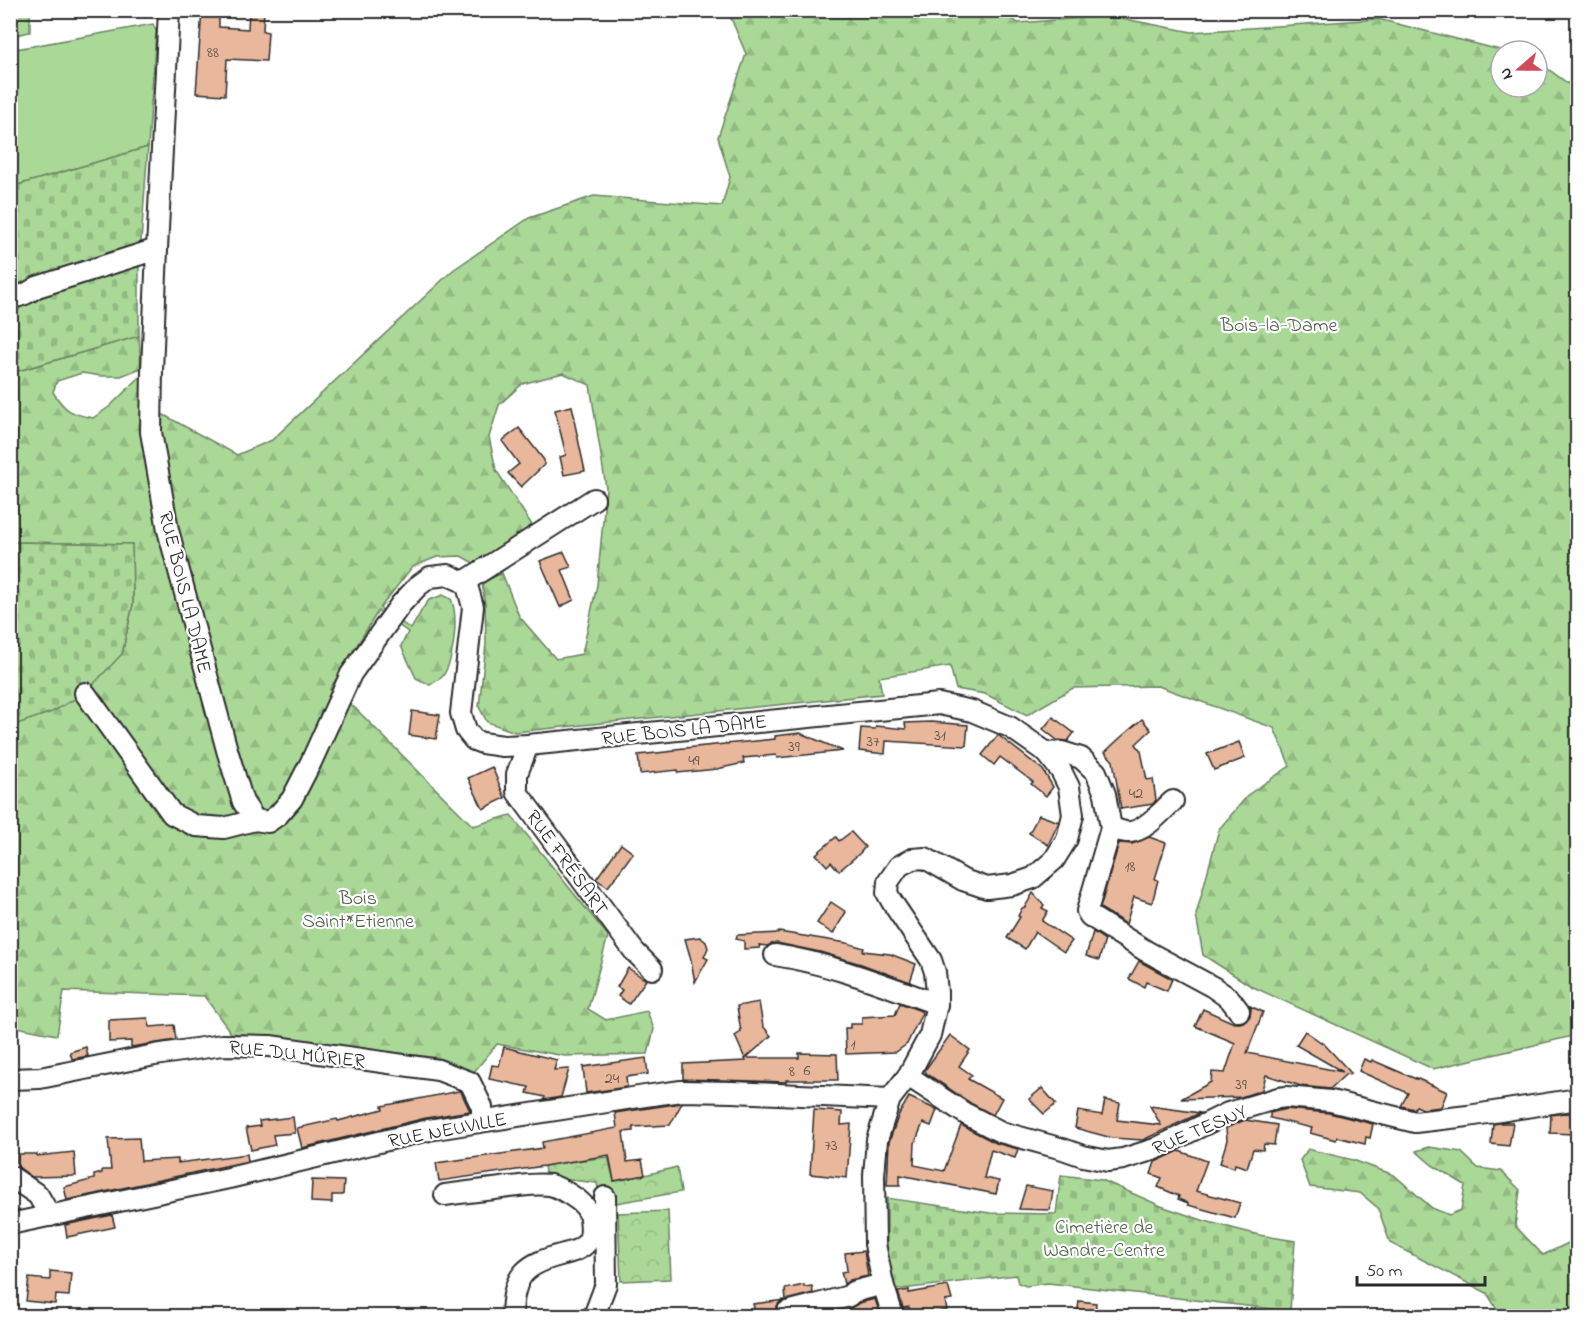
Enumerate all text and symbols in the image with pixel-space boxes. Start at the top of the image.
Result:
north arrow [1489,39,1549,99]
house number: 88 [207,41,219,65]
text: N [1494,64,1520,83]
park label: Bois-la-Dame [1220,312,1337,341]
street label: RUE BOIS LA DAME [149,509,218,677]
street label: RUE BOIS LA DAME [600,708,768,755]
house number: 31 [934,724,946,748]
house number: 37 [866,730,880,754]
house number: 39 [788,735,800,759]
house number: 49 [688,749,700,773]
house number: 42 [1129,782,1143,806]
street label: RUE FRÉSART [518,805,614,922]
house number: 18 [1124,855,1136,879]
park label: Bois Saint*Etienne [302,885,414,937]
house number: 1 [850,1033,856,1057]
street label: RUE DU MÛRIER [227,1034,367,1077]
house number: 6 [803,1059,811,1083]
house number: 8 [789,1060,795,1084]
house number: 24 [605,1067,620,1091]
house number: 39 [1235,1073,1247,1097]
street label: RUE TESNY [1148,1098,1252,1164]
street label: RUE NEUVILLE [386,1106,509,1157]
house number: 73 [824,1134,838,1158]
park label: Cimetière de Wandre-Centre [1043,1214,1165,1266]
scale bar [1357,1249,1484,1287]
text: 50 m [1366,1259,1403,1285]

